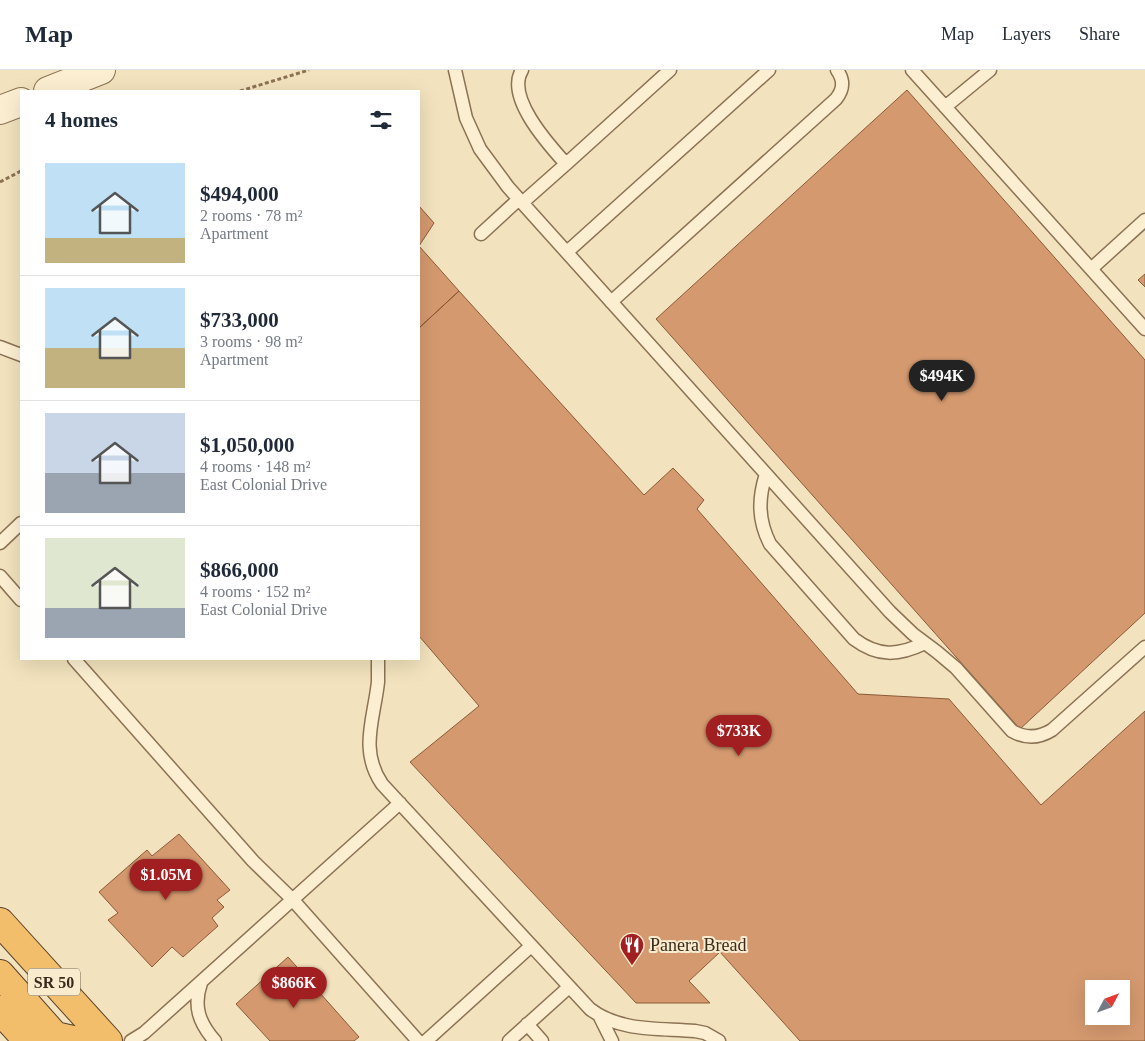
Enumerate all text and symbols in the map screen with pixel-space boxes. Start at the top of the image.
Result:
text: Map [25,21,73,47]
text: Map [941,24,974,44]
text: Layers [1002,24,1051,44]
text: Share [1079,24,1120,44]
icon: filters [367,106,395,134]
text: 4 homes [45,108,118,132]
text: $494,000 [200,182,279,206]
icon: home [85,183,145,243]
text: 2 rooms · 78 m² [200,207,303,224]
text: Apartment [200,225,268,242]
icon: home [85,308,145,368]
text: $733,000 [200,308,279,332]
text: 3 rooms · 98 m² [200,333,303,350]
text: Apartment [200,351,268,368]
pin: $494K [907,360,977,402]
text: $494K [920,367,964,384]
icon: home [85,433,145,493]
text: $1,050,000 [200,433,295,457]
text: 4 rooms · 148 m² [200,458,311,475]
text: East Colonial Drive [200,476,327,493]
icon: home [85,558,145,618]
text: $866,000 [200,558,279,582]
text: 4 rooms · 152 m² [200,583,311,600]
text: East Colonial Drive [200,601,327,618]
pin: $733K [704,714,774,757]
text: $733K [717,722,761,739]
pin: $1.05M [125,858,207,901]
text: $1.05M [140,866,192,883]
restaurant icon: Panera Bread [619,932,645,966]
place label: Panera Bread [650,935,746,955]
pin: $866K [259,966,329,1009]
road number: SR 50 [28,969,80,996]
text: $866K [272,974,316,991]
north arrow [1085,980,1130,1025]
map controls [1085,980,1130,1025]

